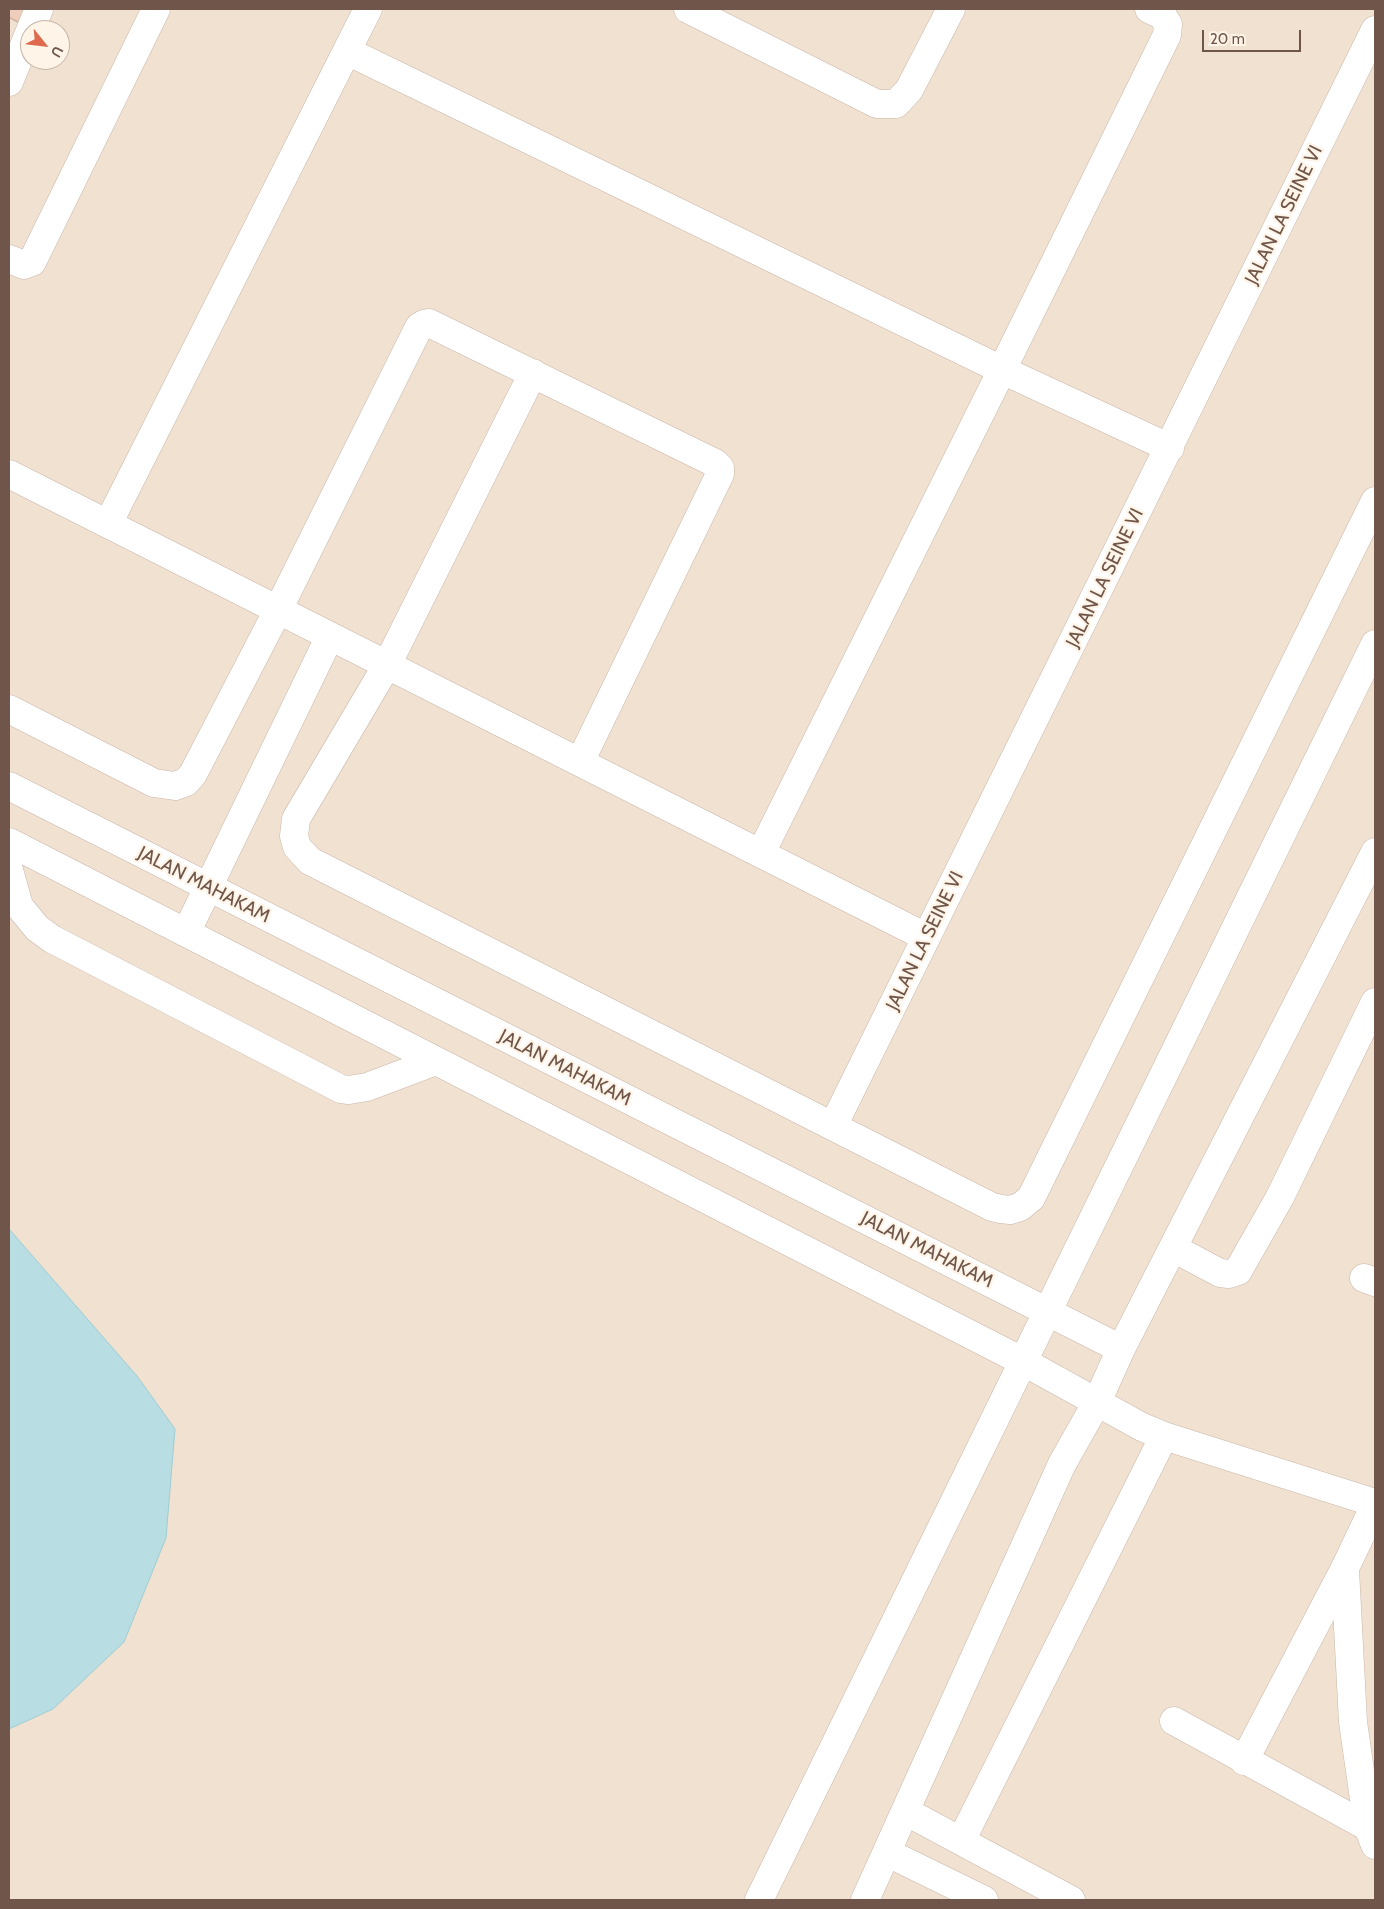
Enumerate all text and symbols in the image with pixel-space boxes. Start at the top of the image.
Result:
north arrow [20,20,70,70]
scale bar [1204,20,1303,52]
text: 20 m [1210,30,1245,48]
text: U [47,43,68,61]
street label: JALAN LA SEINE VI [1240,142,1328,288]
street label: JALAN LA SEINE VI [1061,505,1149,651]
street label: JALAN MAHAKAM [134,842,274,928]
street label: JALAN LA SEINE VI [881,868,969,1014]
street label: JALAN MAHAKAM [495,1025,635,1111]
street label: JALAN MAHAKAM [857,1207,997,1293]

